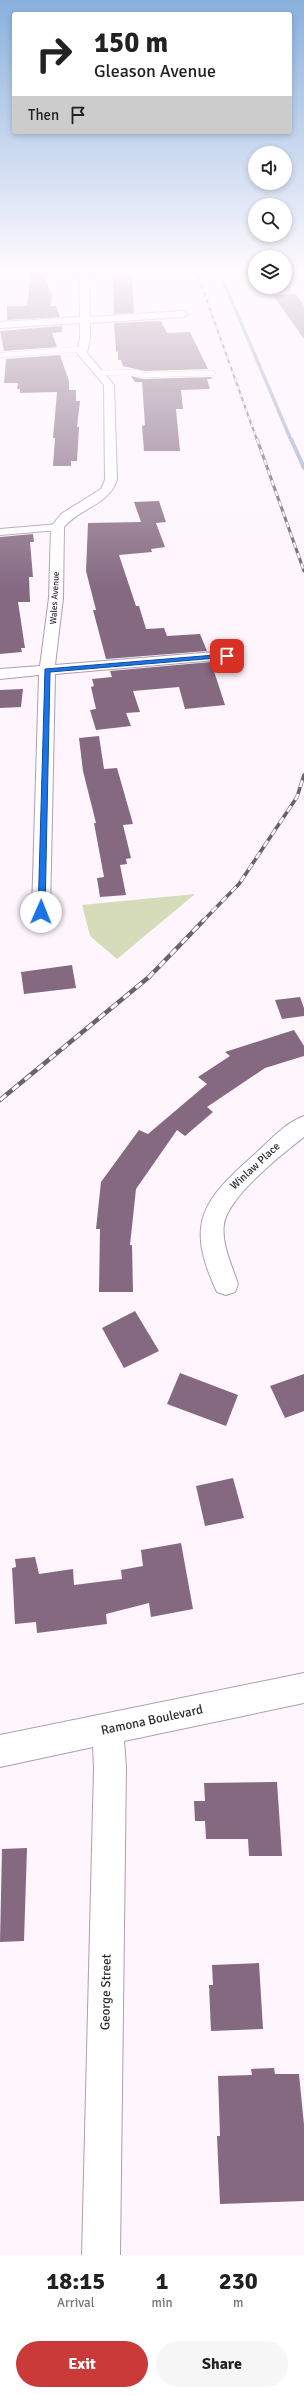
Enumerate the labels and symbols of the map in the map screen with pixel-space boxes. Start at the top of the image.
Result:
street label: Wales Avenue [48,571,62,625]
pin [210,639,244,673]
position arrow [20,891,62,933]
street label: Winlaw Place [228,1140,282,1192]
street label: Ramona Boulevard [100,1701,205,1739]
street label: George Street [97,1953,115,2030]

